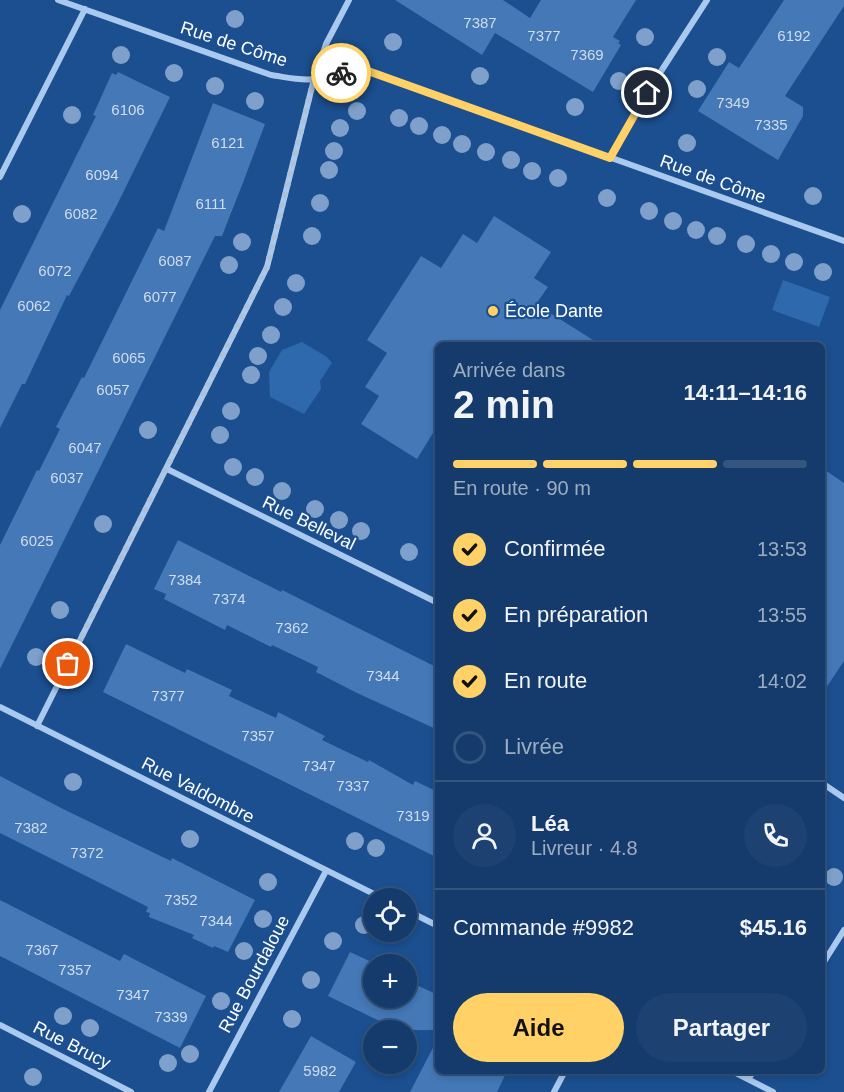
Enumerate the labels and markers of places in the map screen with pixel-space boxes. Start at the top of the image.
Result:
pin [621,67,672,118]
place label: École Dante [505,301,603,321]
marker: École Dante [486,304,500,318]
pin [42,638,93,689]

